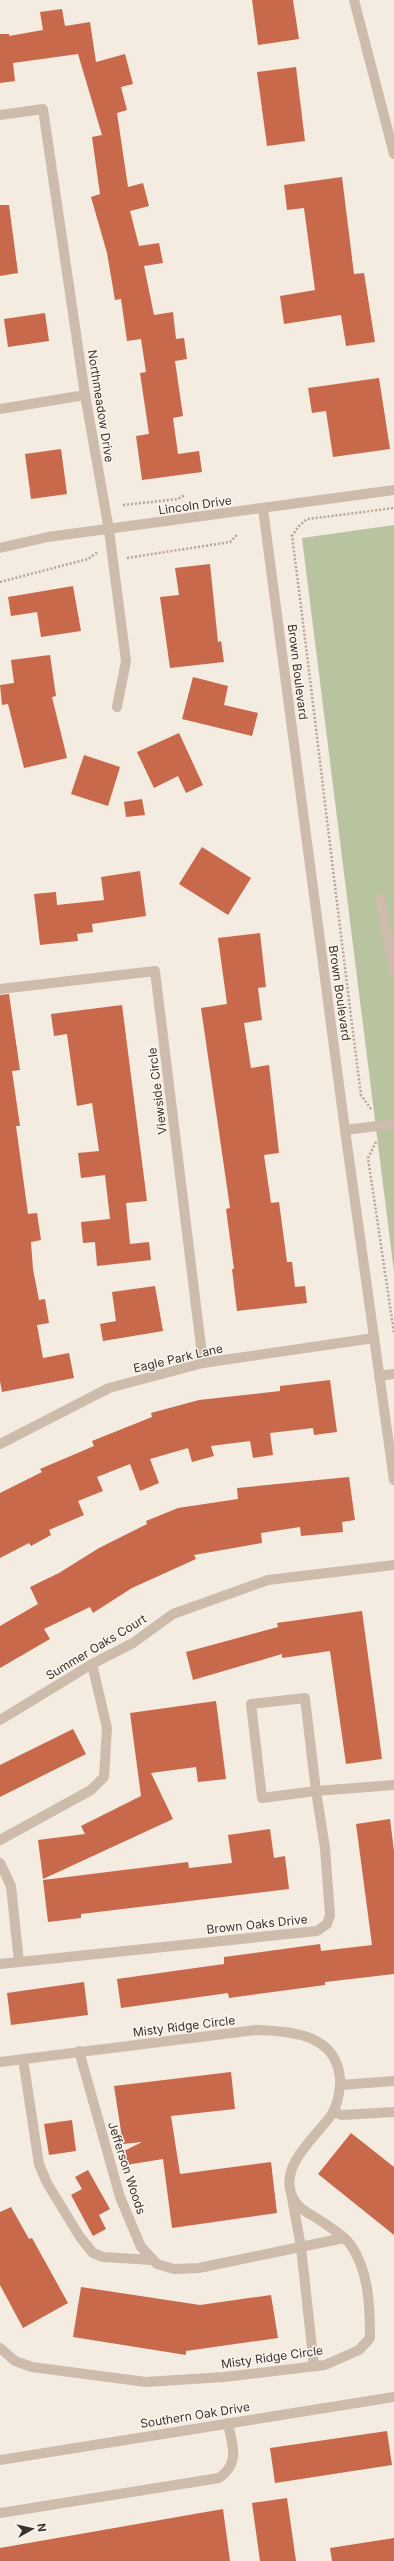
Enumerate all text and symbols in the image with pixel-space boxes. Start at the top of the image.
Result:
street label: Northmeadow Drive [85,349,117,463]
street label: Lincoln Drive [157,492,233,518]
street label: Brown Boulevard [285,623,311,721]
street label: Brown Boulevard [326,944,354,1042]
street label: Viewside Circle [144,1047,170,1135]
street label: Eagle Park Lane [132,1340,224,1376]
street label: Summer Oaks Court [43,1611,149,1683]
street label: Brown Oaks Drive [206,1911,308,1937]
street label: Misty Ridge Circle [132,2012,236,2040]
street label: Jefferson Woods [105,2120,149,2216]
street label: Misty Ridge Circle [220,2342,324,2372]
street label: Southern Oak Drive [139,2399,251,2431]
north arrow [12,2509,52,2549]
text: N [34,2522,49,2533]

